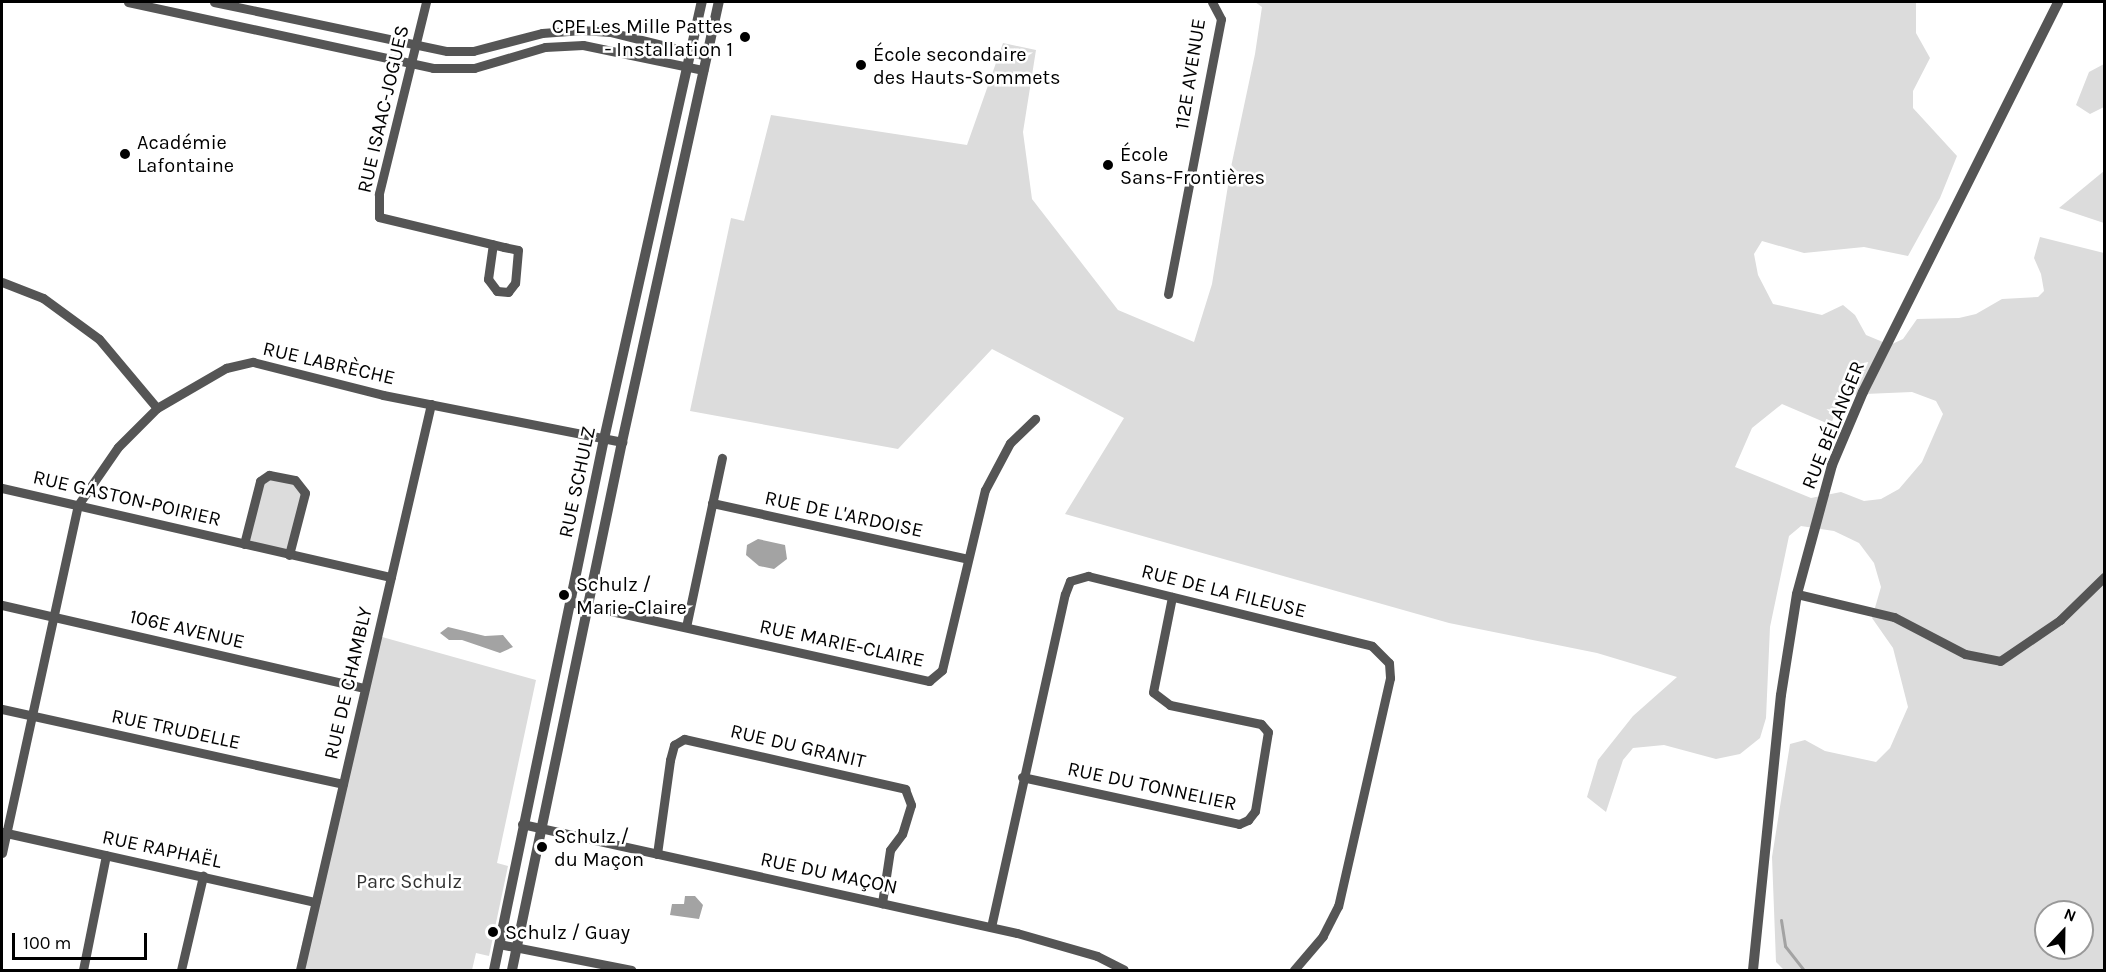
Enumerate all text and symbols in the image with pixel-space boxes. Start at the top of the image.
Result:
place label: CPE Les Mille Pattes - Installation 1 [552,14,733,61]
street label: 112E AVENUE [1169,17,1211,131]
street label: RUE ISAAC-JOGUES [352,23,414,195]
marker: CPE Les Mille Pattes - Installation 1 [738,30,752,44]
place label: École secondaire des Hauts-Sommets [873,42,1061,89]
marker: École secondaire des Hauts-Sommets [854,58,868,72]
place label: Académie Lafontaine [137,130,234,177]
place label: École Sans-Frontières [1120,142,1265,189]
marker: Académie Lafontaine [118,147,132,161]
marker: École Sans-Frontières [1101,158,1115,172]
street label: RUE LABRÈCHE [261,336,397,390]
street label: RUE BÉLANGER [1796,358,1870,492]
street label: RUE SCHULZ [553,424,601,540]
street label: RUE GASTON-POIRIER [31,465,223,531]
street label: RUE DE L'ARDOISE [763,485,925,543]
street label: RUE DE LA FILEUSE [1139,559,1309,623]
place label: Schulz / Marie-Claire [576,572,687,619]
marker: Schulz / Marie-Claire [557,588,571,602]
street label: 106E AVENUE [127,604,247,654]
street label: RUE DE CHAMBLY [319,604,377,762]
street label: RUE MARIE-CLAIRE [757,614,927,672]
street label: RUE TRUDELLE [109,704,243,754]
street label: RUE DU GRANIT [728,719,868,773]
street label: RUE DU TONNELIER [1065,756,1239,816]
place label: Schulz / du Maçon [554,824,644,871]
street label: RUE RAPHAËL [100,825,224,873]
marker: Schulz / du Maçon [535,840,549,854]
street label: RUE DU MAÇON [758,847,900,899]
park label: Parc Schulz [356,869,462,893]
north arrow [2034,900,2094,960]
text: N [2061,904,2079,926]
place label: Schulz / Guay [505,920,630,944]
scale bar [15,921,150,959]
marker: Schulz / Guay [486,925,500,939]
text: 100 m [23,932,71,954]

